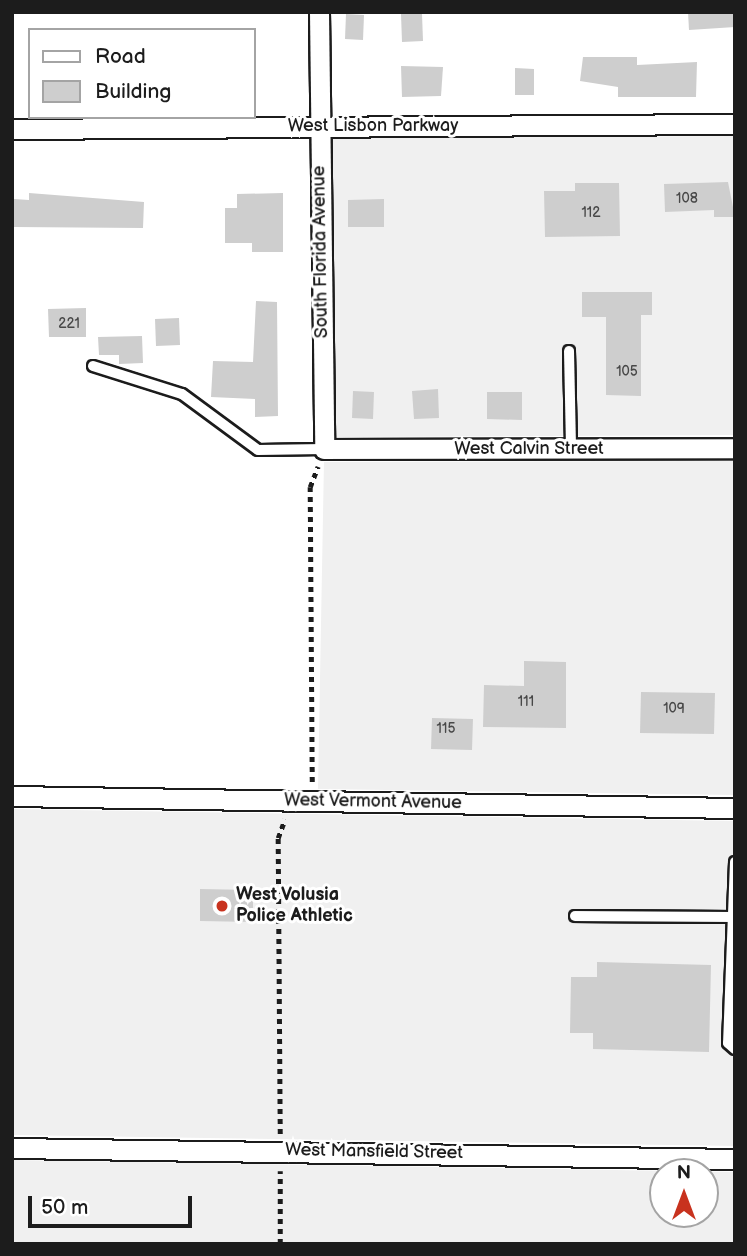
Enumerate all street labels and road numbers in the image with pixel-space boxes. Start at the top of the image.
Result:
street label: West Lisbon Parkway [288,115,458,137]
street label: South Florida Avenue [309,166,333,338]
street label: West Calvin Street [454,438,604,460]
street label: West Vermont Avenue [284,790,462,814]
street label: West Mansfield Street [285,1140,463,1164]

